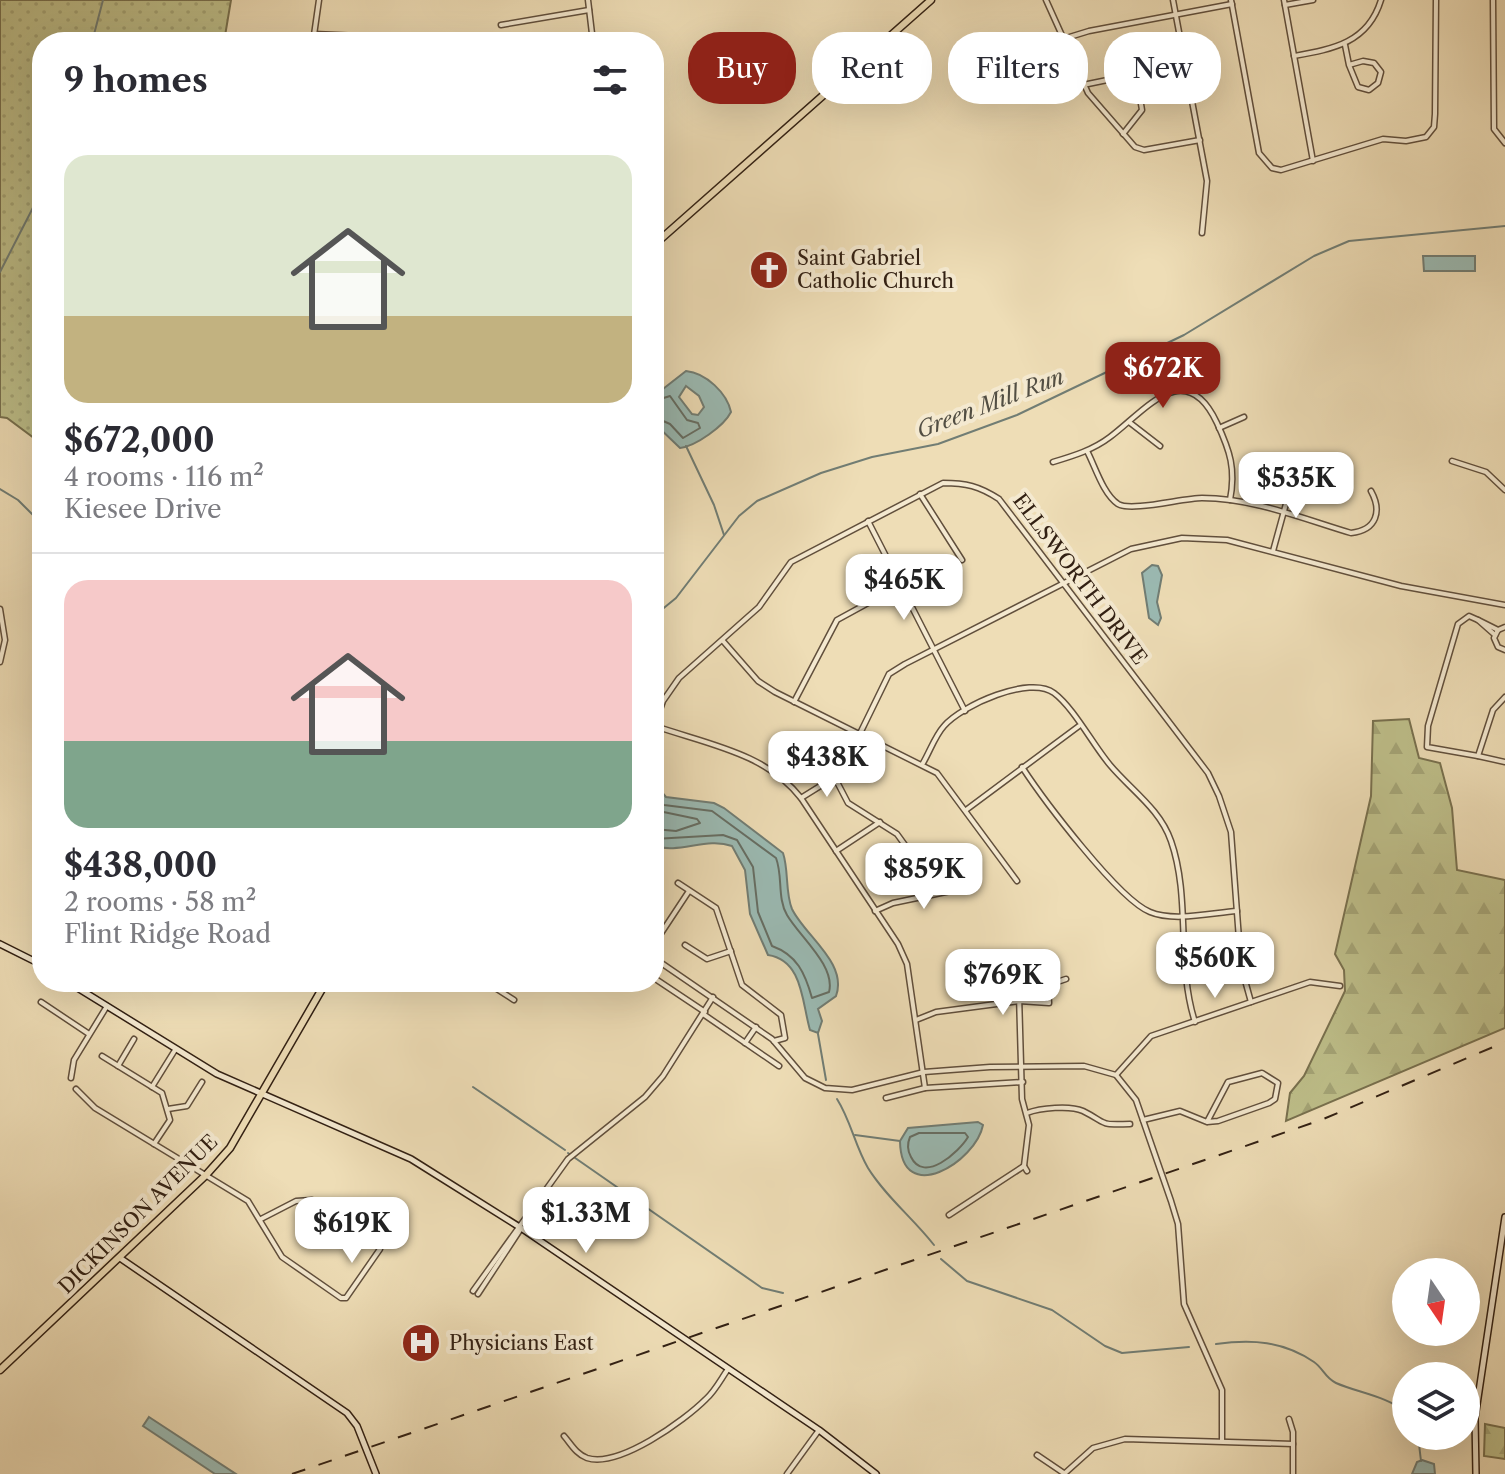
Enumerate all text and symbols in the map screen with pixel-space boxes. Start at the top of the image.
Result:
chip: Buy [688,32,796,104]
chip: Rent [812,32,932,104]
chip: Filters [948,32,1088,104]
chip: New [1104,32,1221,104]
icon: filters [588,58,632,102]
text: 9 homes [64,59,208,101]
icon: home [276,207,420,351]
place label: Saint Gabriel Catholic Church [797,246,955,293]
church icon: Saint Gabriel Catholic Church [748,249,790,291]
pin: $672K [1107,342,1219,410]
text: $672K [1123,352,1203,384]
water label: Green Mill Run [912,363,1068,444]
text: $672,000 [64,419,215,461]
pin: $535K [1240,452,1352,520]
text: 4 rooms · 116 m² [64,461,264,493]
text: $535K [1257,462,1335,494]
street label: ELLSWORTH DRIVE [1008,489,1152,669]
text: Kiesee Drive [64,493,222,525]
pin: $465K [848,554,960,622]
text: $465K [864,564,944,596]
icon: home [276,632,420,776]
pin: $438K [771,731,883,799]
text: $438K [786,741,868,773]
pin: $859K [868,843,980,911]
text: $438,000 [64,844,217,886]
text: $859K [883,853,965,885]
text: 2 rooms · 58 m² [64,886,256,918]
text: Flint Ridge Road [64,918,271,950]
pin: $560K [1159,932,1271,1000]
text: $560K [1174,942,1256,974]
pin: $769K [947,949,1059,1017]
text: $769K [963,959,1043,991]
street label: DICKINSON AVENUE [54,1130,222,1298]
pin: $1.33M [521,1187,651,1255]
pin: $619K [296,1197,408,1265]
text: $1.33M [541,1197,631,1229]
text: $619K [313,1207,391,1239]
north arrow [1392,1258,1480,1346]
map controls [1392,1258,1480,1450]
hospital icon: Physicians East [400,1322,442,1364]
place label: Physicians East [449,1331,593,1355]
button: layers [1392,1362,1480,1450]

